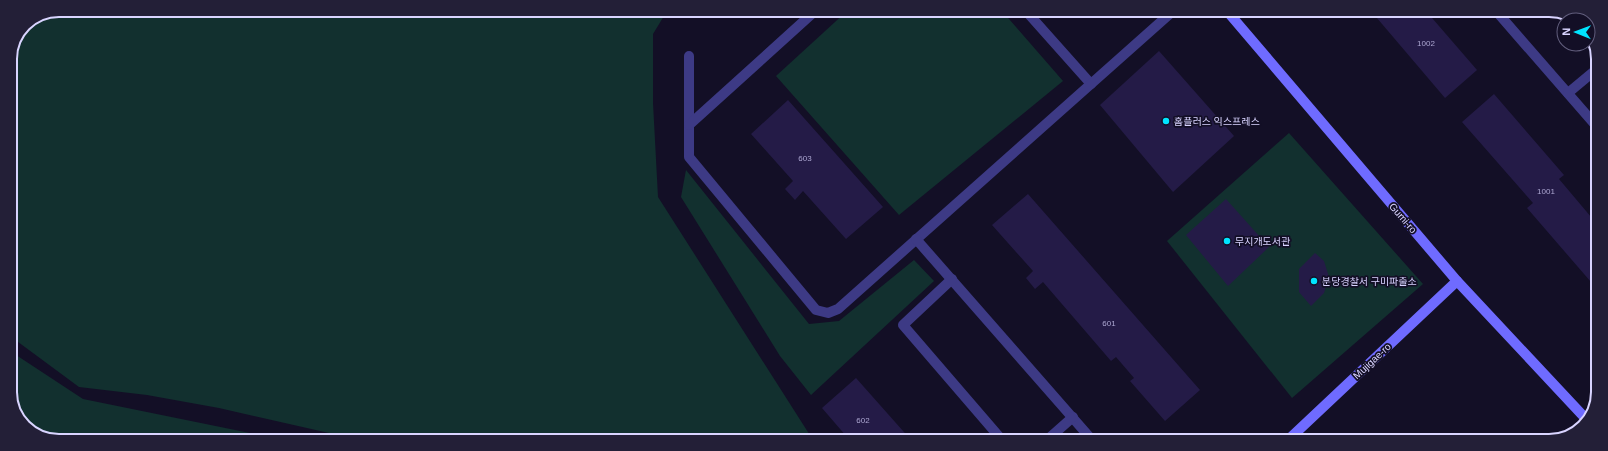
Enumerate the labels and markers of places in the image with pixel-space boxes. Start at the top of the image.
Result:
marker: 홈플러스 익스프레스 [1161,116,1171,126]
place label: 홈플러스 익스프레스 [1174,116,1260,127]
marker: 무지개도서관 [1222,236,1232,246]
place label: 무지개도서관 [1235,236,1291,247]
marker: 분당경찰서 구미파출소 [1309,276,1319,286]
place label: 분당경찰서 구미파출소 [1322,276,1417,287]

